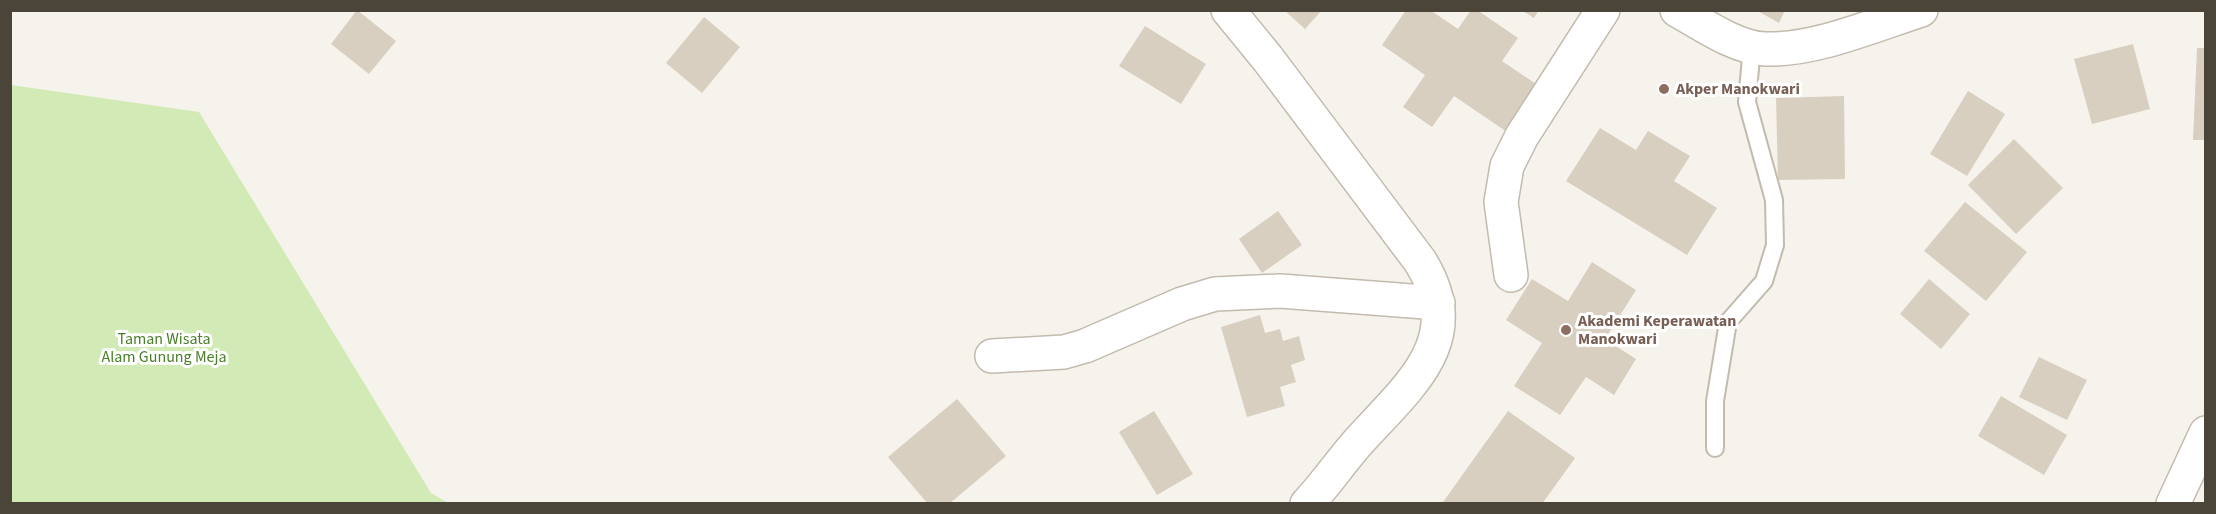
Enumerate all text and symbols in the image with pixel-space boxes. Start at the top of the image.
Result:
place label: Akper Manokwari [1675,78,1800,100]
marker: Akper Manokwari [1657,82,1671,96]
place label: Akademi Keperawatan Manokwari [1577,310,1736,350]
marker: Akademi Keperawatan Manokwari [1559,323,1573,337]
park label: Taman Wisata Alam Gunung Meja [102,328,226,368]

